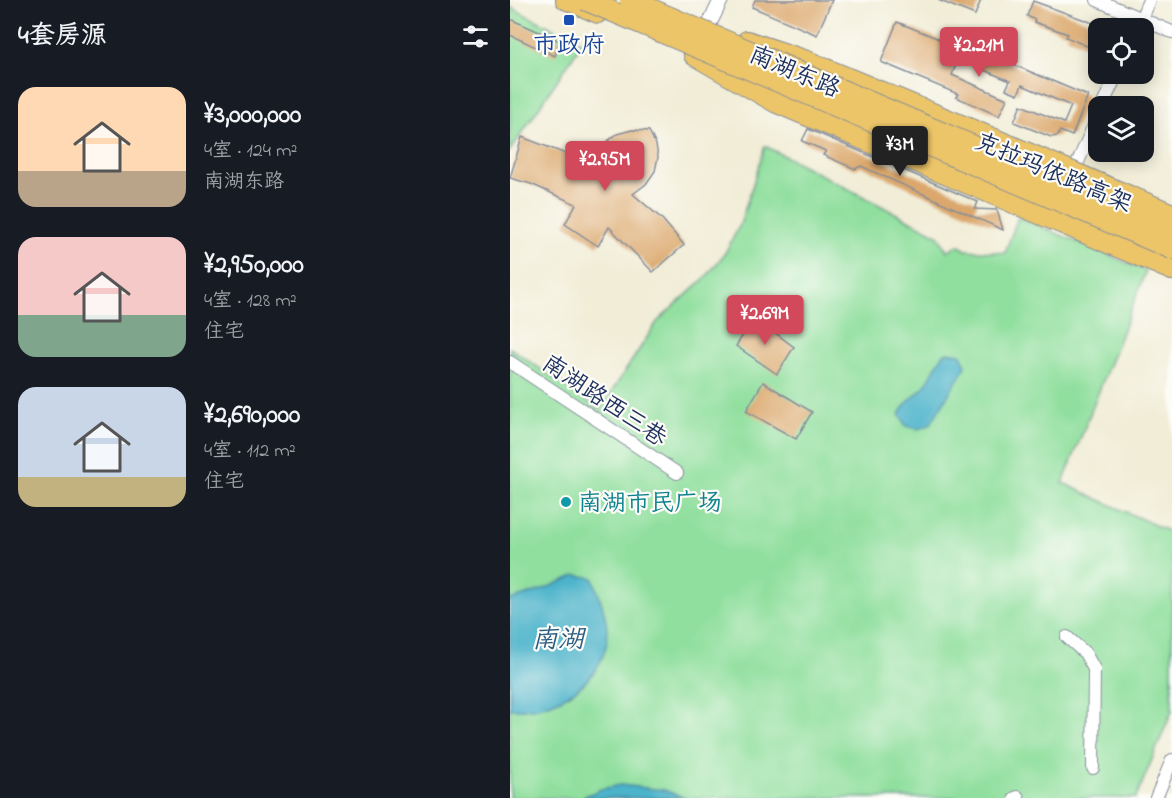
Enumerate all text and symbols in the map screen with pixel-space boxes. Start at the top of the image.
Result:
marker: 市政府 [562,13,576,27]
text: 4套房源 [18,18,107,56]
map controls [1088,18,1154,162]
button: locate [1088,18,1154,84]
icon: filters [459,20,492,53]
pin: ¥2.21M [930,27,1028,78]
place label: 市政府 [533,29,605,64]
text: ¥2.21M [954,32,1004,61]
street label: 南湖东路 [743,38,845,108]
button: layers [1088,96,1154,162]
text: ¥3,000,000 [204,97,301,135]
icon: home [66,111,138,183]
street label: 克拉玛依路高架 [969,125,1137,223]
pin: ¥3M [871,126,929,177]
text: ¥3M [886,131,914,160]
text: 4室 · 124 m² [204,137,298,166]
pin: ¥2.95M [556,141,654,192]
text: ¥2.95M [579,146,631,175]
text: 南湖东路 [204,168,284,197]
text: ¥2,950,000 [204,247,304,285]
icon: home [66,261,138,333]
text: 4室 · 128 m² [204,287,297,316]
pin: ¥2.69M [716,295,814,346]
text: ¥2.69M [741,300,789,329]
text: 住宅 [204,318,244,347]
street label: 南湖路西三巷 [534,347,673,457]
text: ¥2,690,000 [204,397,300,435]
icon: home [66,411,138,483]
text: 4室 · 112 m² [204,437,296,466]
text: 住宅 [204,468,244,497]
place label: 南湖市民广场 [578,487,722,522]
marker: 南湖市民广场 [559,495,573,509]
water label: 南湖 [532,622,587,660]

